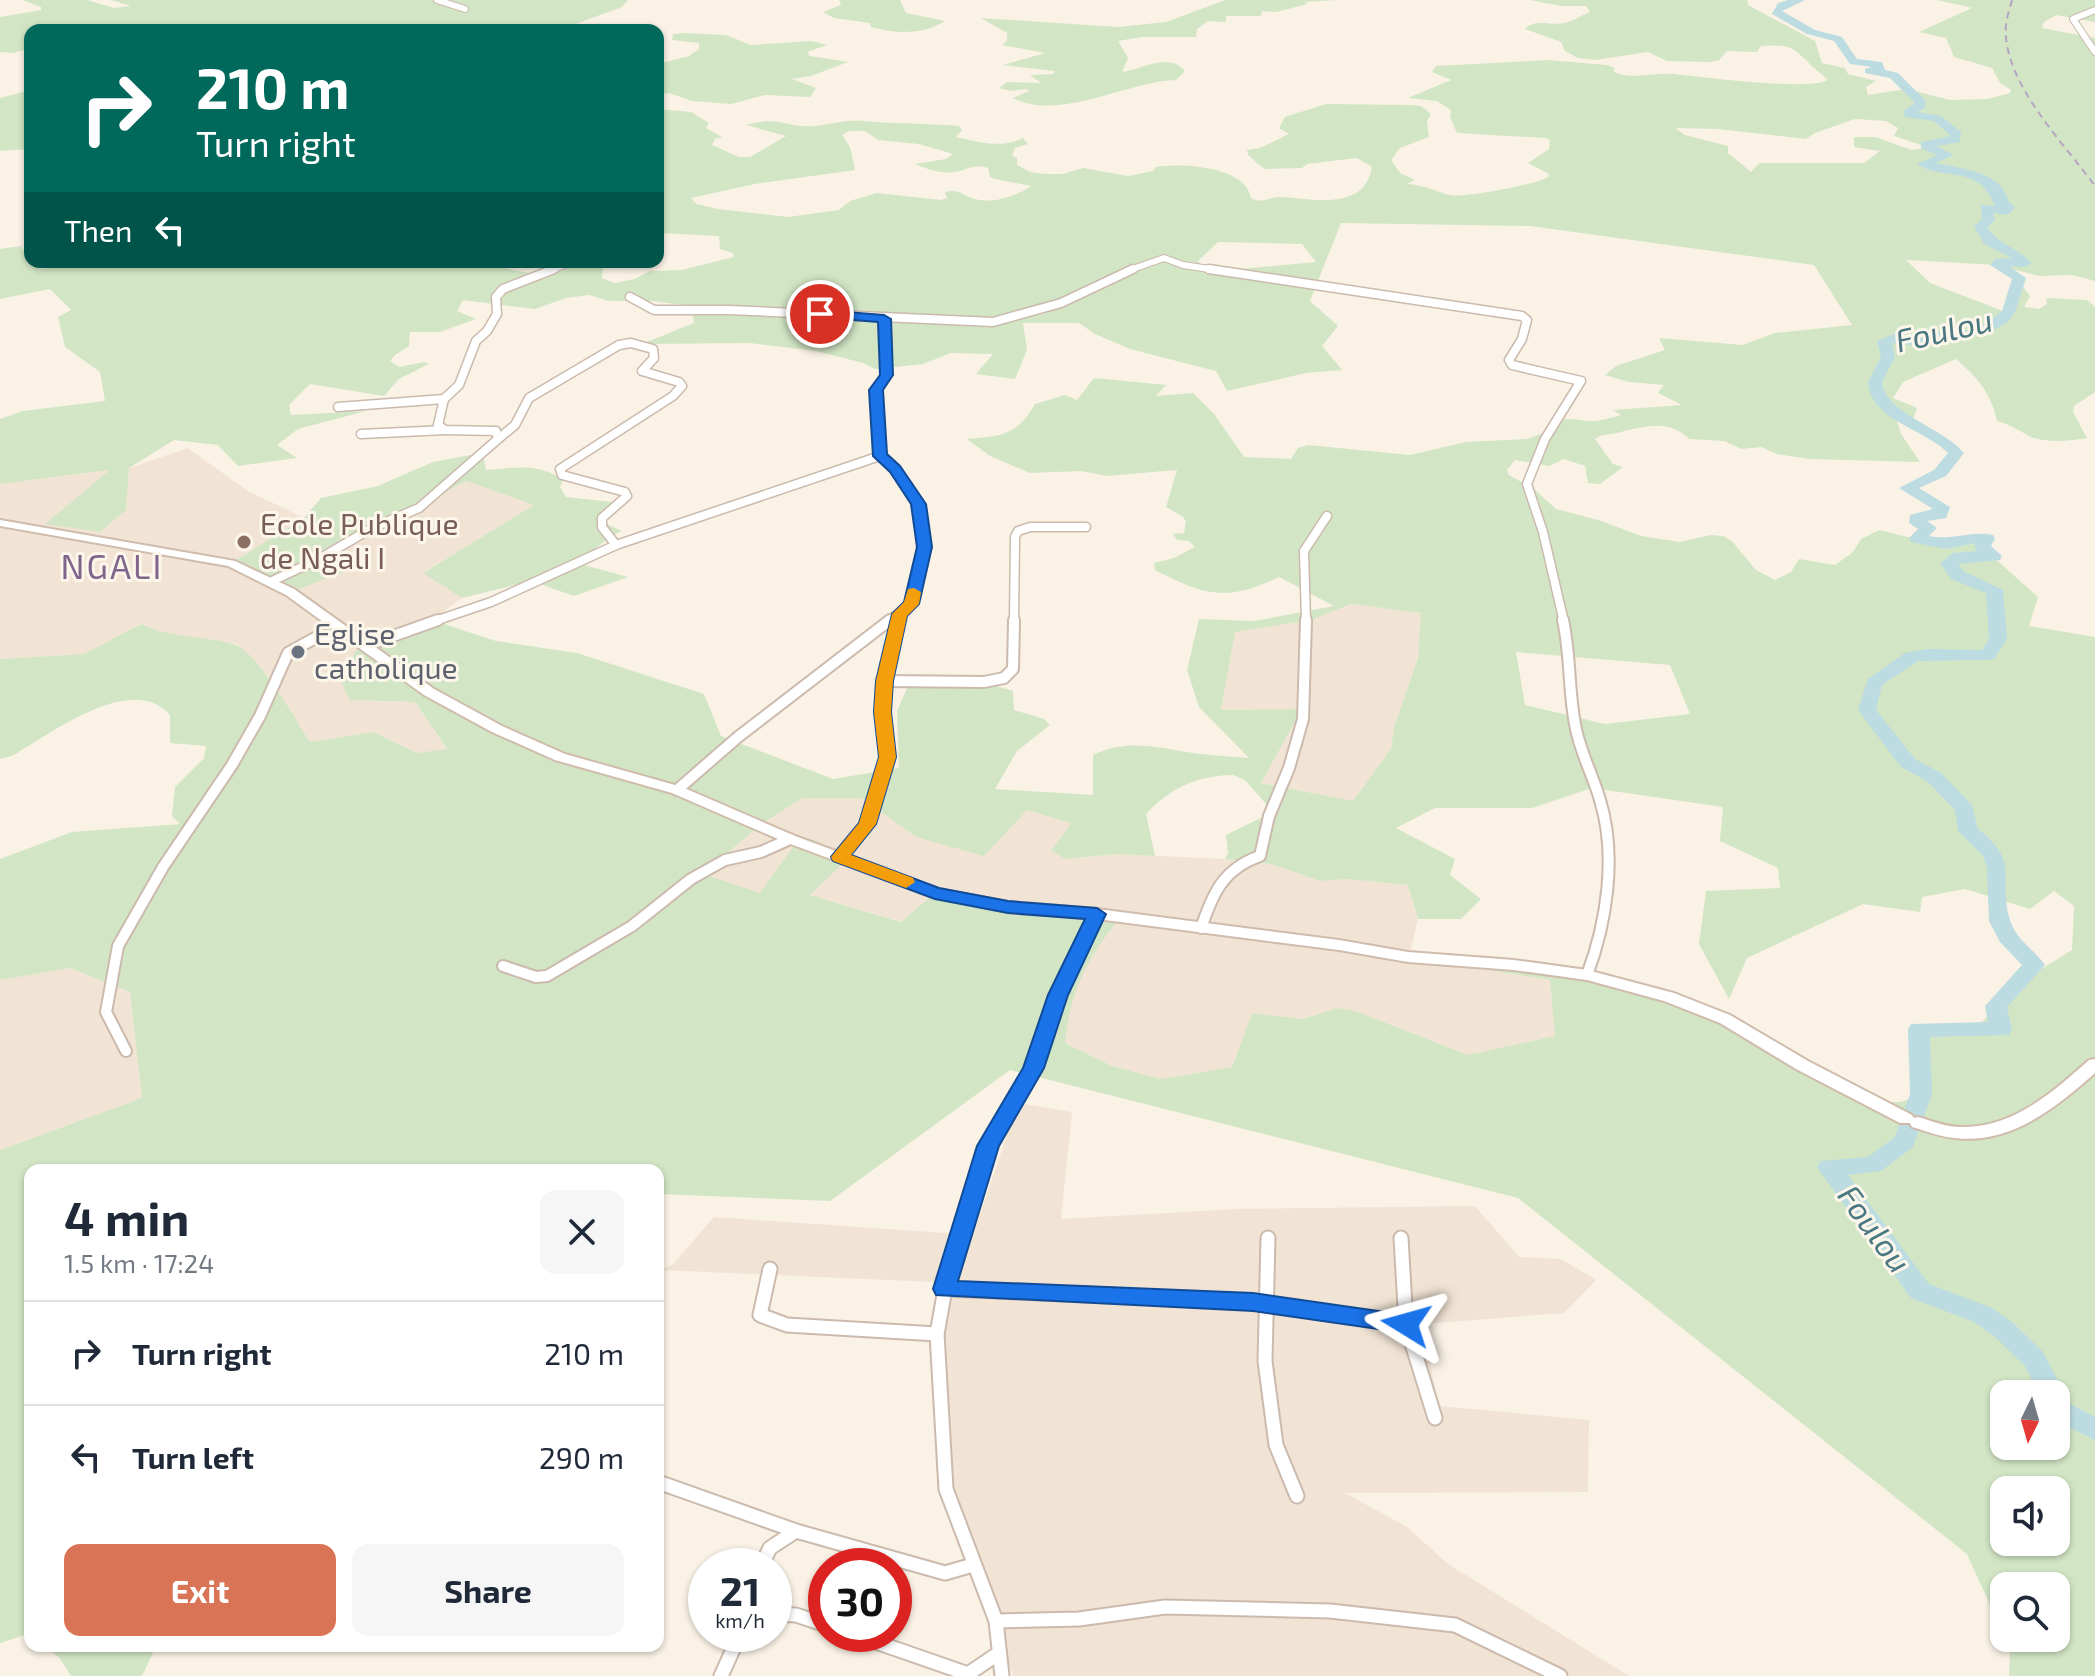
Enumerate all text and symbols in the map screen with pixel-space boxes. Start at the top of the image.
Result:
text: 210 m [196,53,350,120]
icon: right [64,56,168,160]
text: Turn right [196,121,356,164]
icon: left [148,208,192,252]
text: Then [64,212,132,248]
pin [786,280,854,348]
icon: arrive [798,292,842,336]
water label: Foulou [1891,299,1996,359]
place label: Ecole Publique de Ngali I [260,505,459,575]
marker: Ecole Publique de Ngali I [235,533,253,551]
district label: NGALI [61,545,163,586]
place label: Eglise catholique [314,615,458,685]
marker: Eglise catholique [289,643,307,661]
water label: Foulou [1831,1177,1920,1279]
text: 4 min [64,1188,189,1246]
button: close [540,1190,624,1274]
text: 1.5 km · 17:24 [64,1247,214,1278]
position arrow [1364,1282,1448,1366]
icon: right [64,1331,108,1375]
text: Turn right [132,1335,272,1371]
text: 210 m [544,1335,624,1371]
north arrow [1990,1380,2070,1460]
map controls [1990,1380,2070,1652]
icon: left [64,1435,108,1479]
text: Turn left [132,1439,254,1475]
text: 290 m [539,1439,624,1475]
button: sound [1990,1476,2070,1556]
button: Exit [64,1544,336,1636]
button: Share [352,1544,624,1636]
speed limit sign: 30 [808,1548,912,1652]
text: 21 [720,1566,760,1614]
button: search [1990,1572,2070,1652]
text: km/h [715,1608,765,1632]

